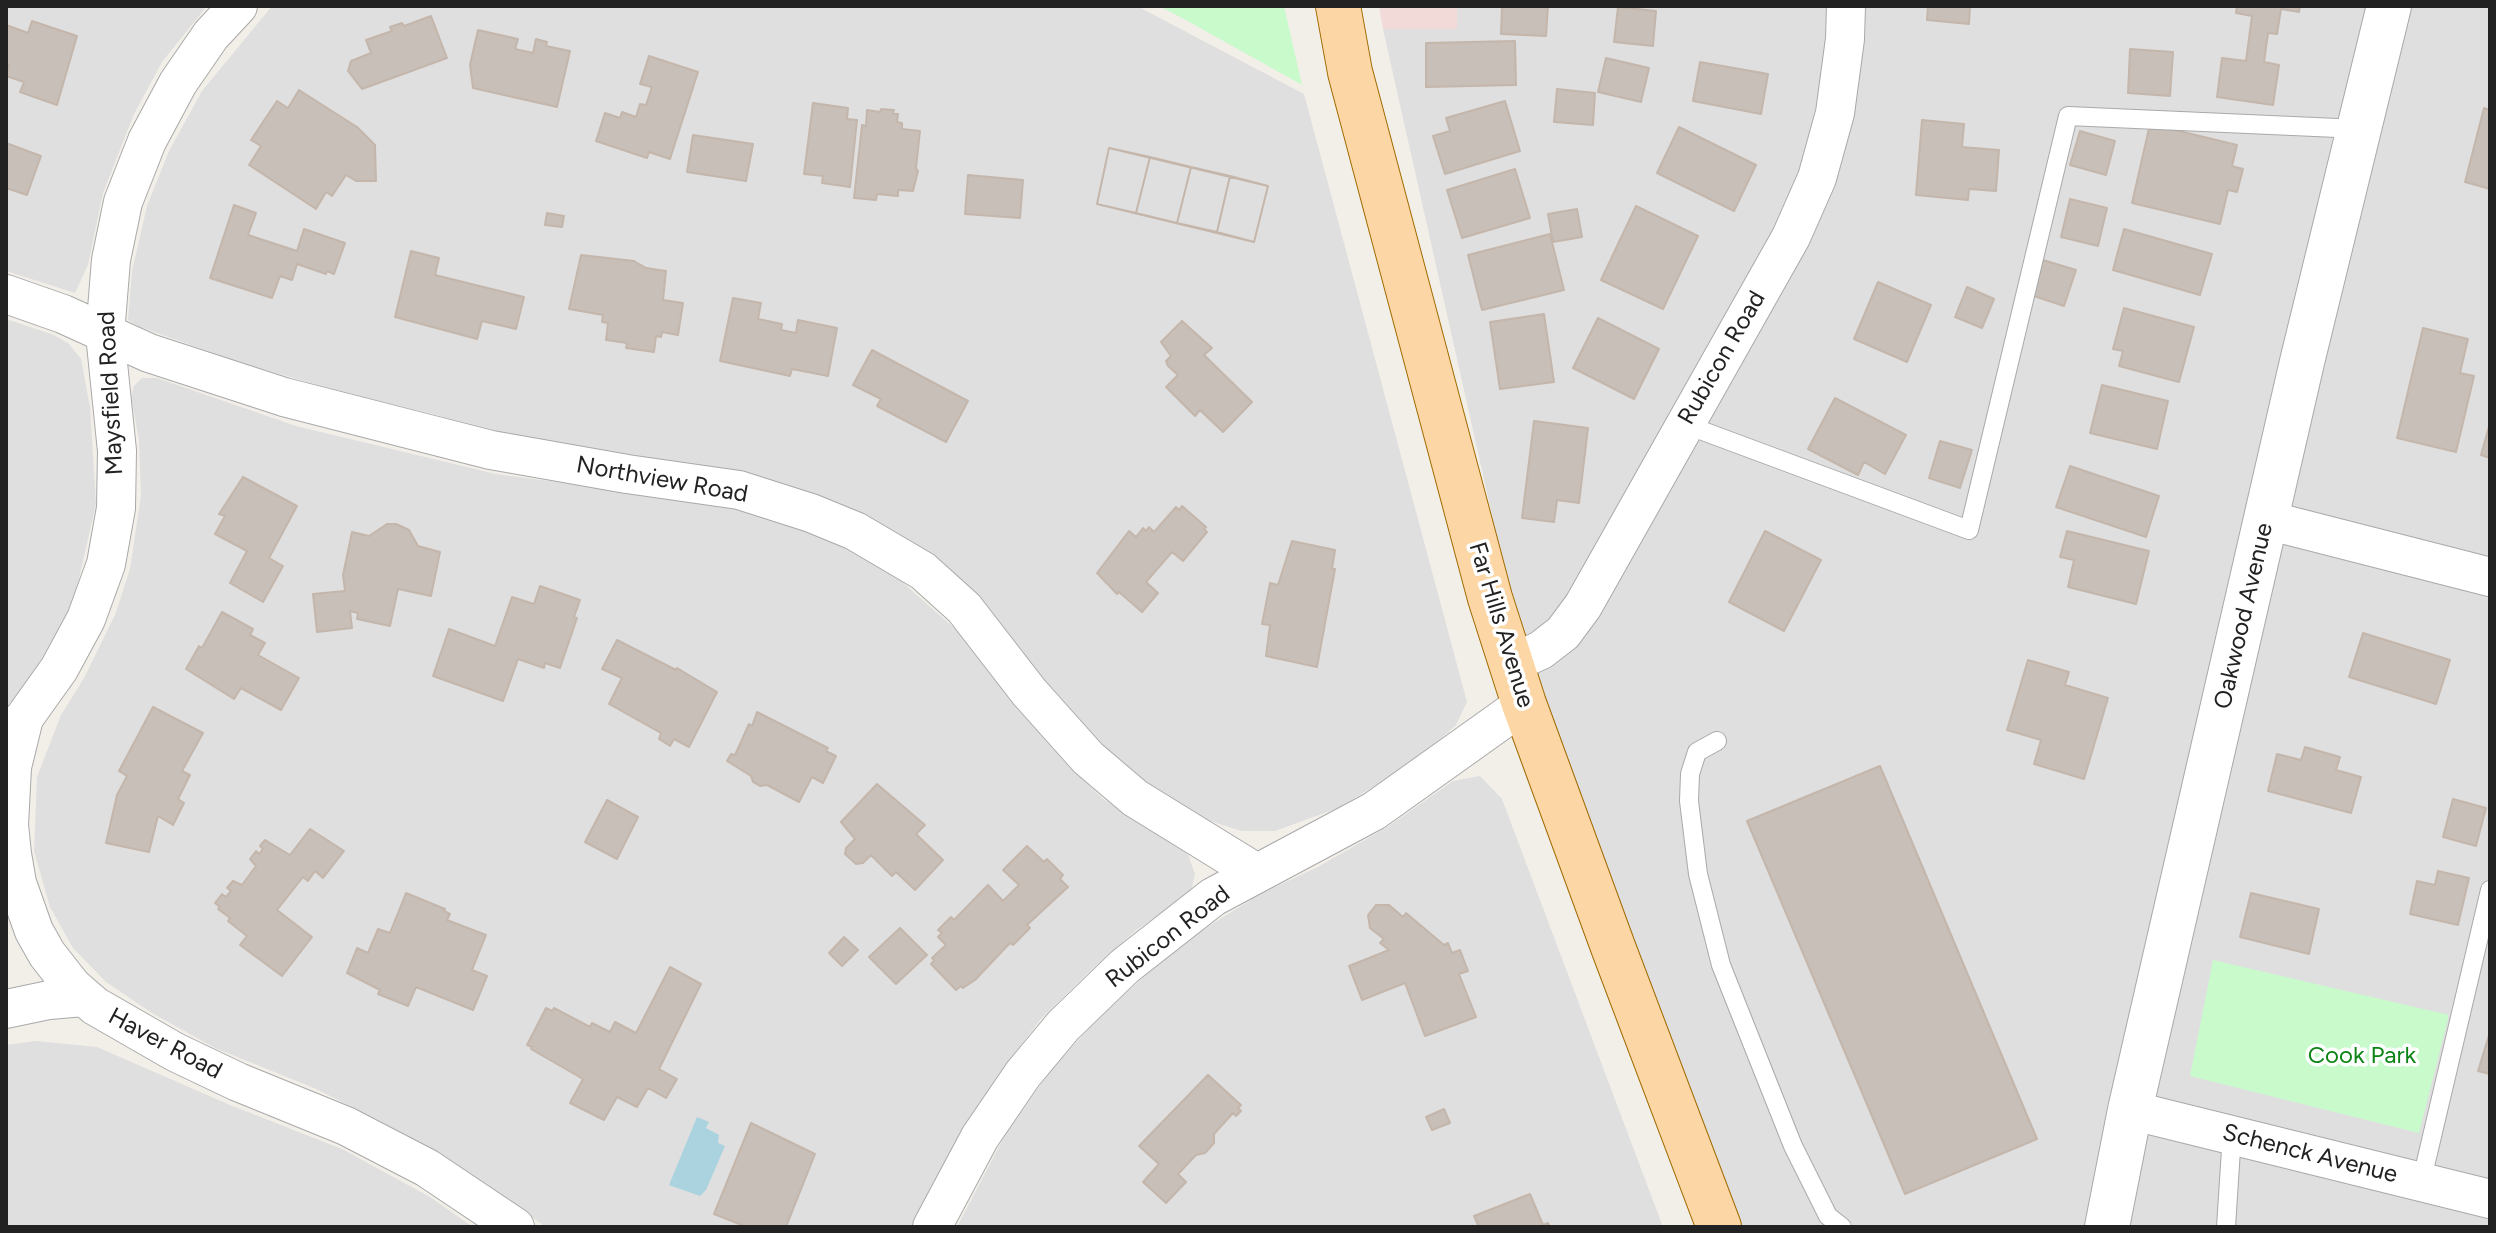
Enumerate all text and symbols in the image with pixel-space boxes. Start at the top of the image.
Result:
street label: Rubicon Road [1672,286,1772,430]
street label: Maysfield Road [92,310,130,476]
street label: Northview Road [574,451,750,509]
street label: Oakwood Avenue [2209,520,2279,712]
street label: Far Hills Avenue [1462,539,1540,711]
street label: Rubicon Road [1100,880,1236,994]
street label: Haver Road [103,1002,227,1086]
park label: Cook Park [2308,1042,2416,1070]
street label: Schenck Avenue [2220,1118,2400,1190]

